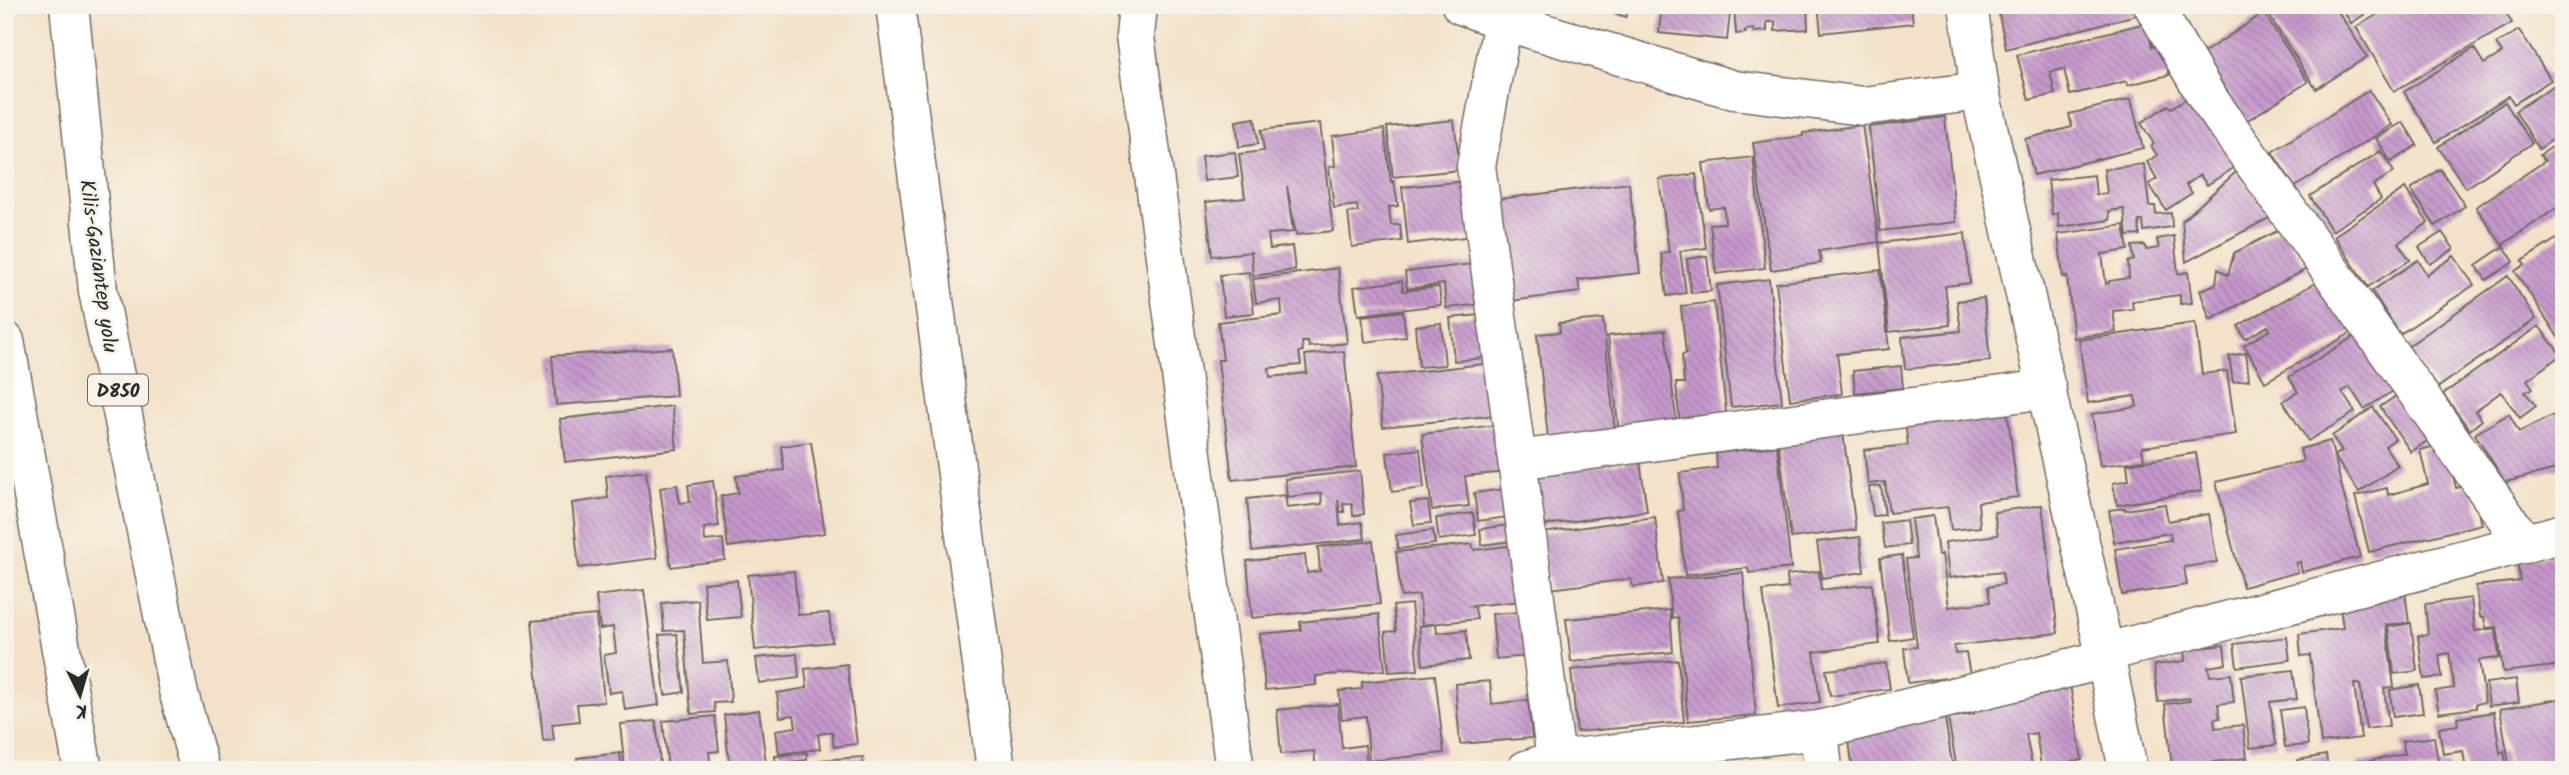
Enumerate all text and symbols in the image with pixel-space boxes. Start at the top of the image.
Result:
street label: Kilis-Gaziantep yolu [69,177,126,355]
road number: D850 [88,374,148,406]
north arrow [46,660,116,730]
text: K [74,695,88,725]

